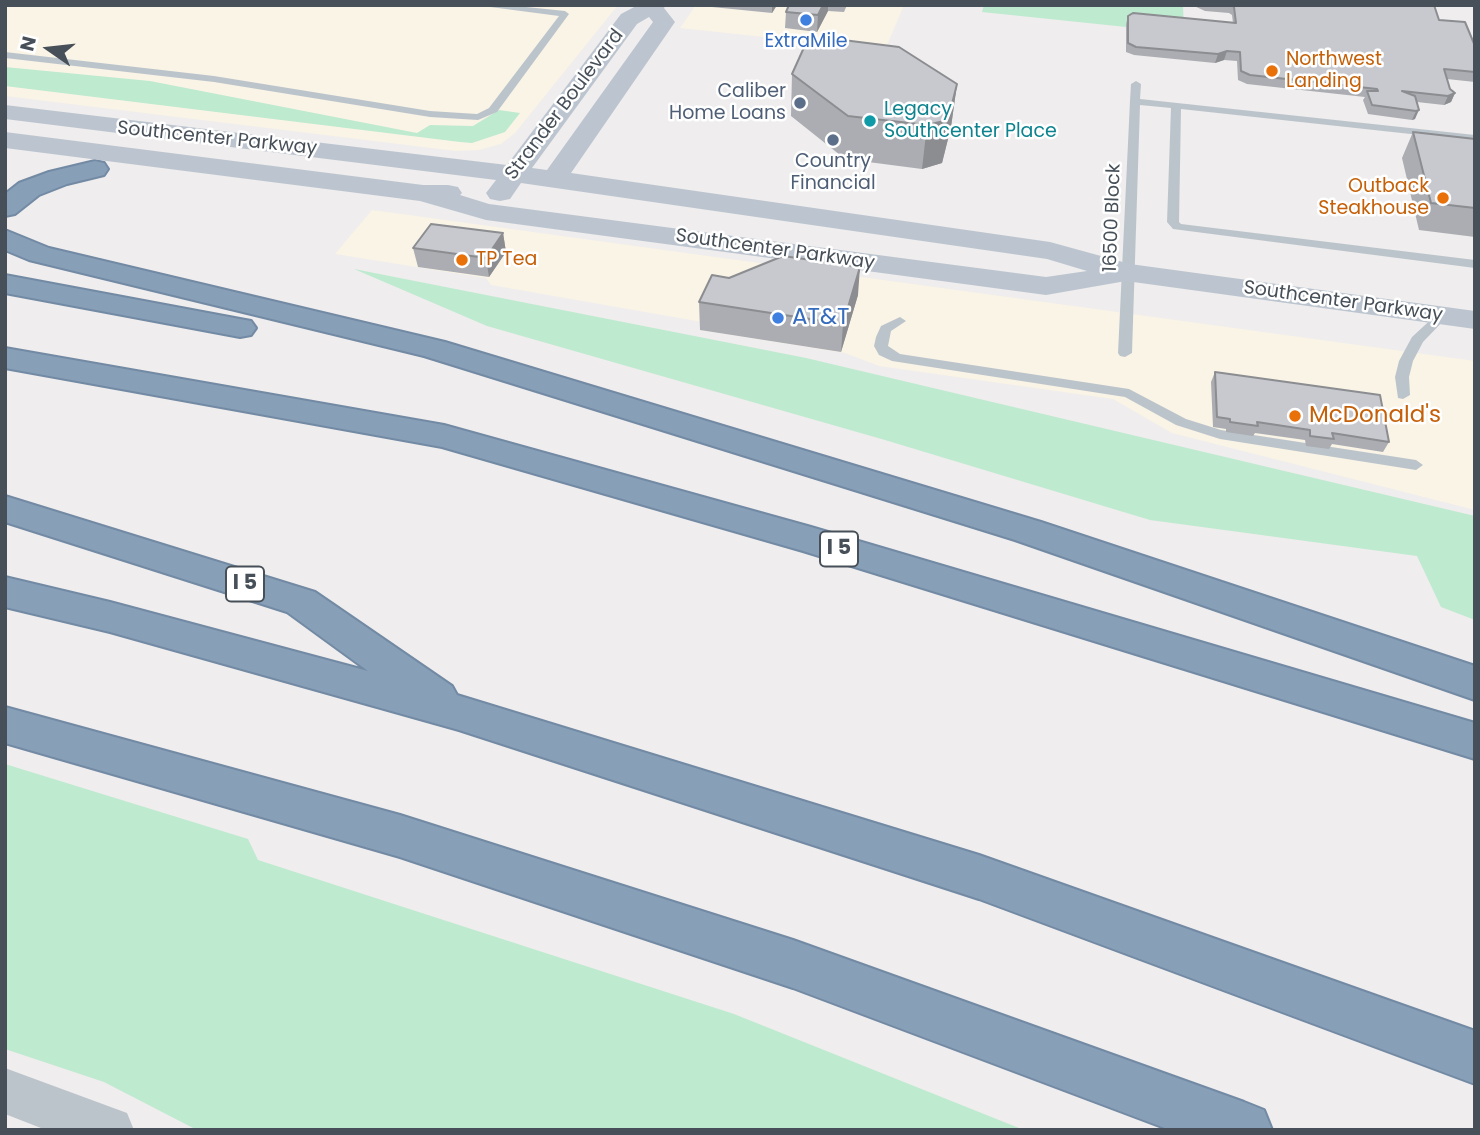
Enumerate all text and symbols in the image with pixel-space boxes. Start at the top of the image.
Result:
marker: ExtraMile [798,12,814,28]
north arrow [14,14,84,84]
street label: Strander Boulevard [501,25,629,185]
place label: ExtraMile [764,31,848,53]
text: N [13,34,43,54]
place label: Northwest Landing [1286,49,1382,93]
marker: Northwest Landing [1264,63,1280,79]
place label: Caliber Home Loans [669,81,786,125]
marker: Caliber Home Loans [792,95,808,111]
place label: Legacy Southcenter Place [884,99,1057,143]
marker: Legacy Southcenter Place [862,113,878,129]
street label: Southcenter Parkway [116,117,318,161]
marker: Country Financial [825,132,841,148]
place label: Country Financial [790,151,876,195]
street label: 16500 Block [1100,163,1126,273]
place label: Outback Steakhouse [1318,176,1429,220]
marker: Outback Steakhouse [1435,190,1451,206]
street label: Southcenter Parkway [674,225,876,275]
place label: TP Tea [476,249,537,271]
marker: TP Tea [454,252,470,268]
street label: Southcenter Parkway [1242,277,1444,327]
place label: AT&T [792,304,849,332]
marker: AT&T [770,310,786,326]
place label: McDonald's [1309,402,1441,430]
marker: McDonald's [1287,408,1303,424]
road number: I 5 [820,532,858,566]
road number: I 5 [226,566,264,602]

